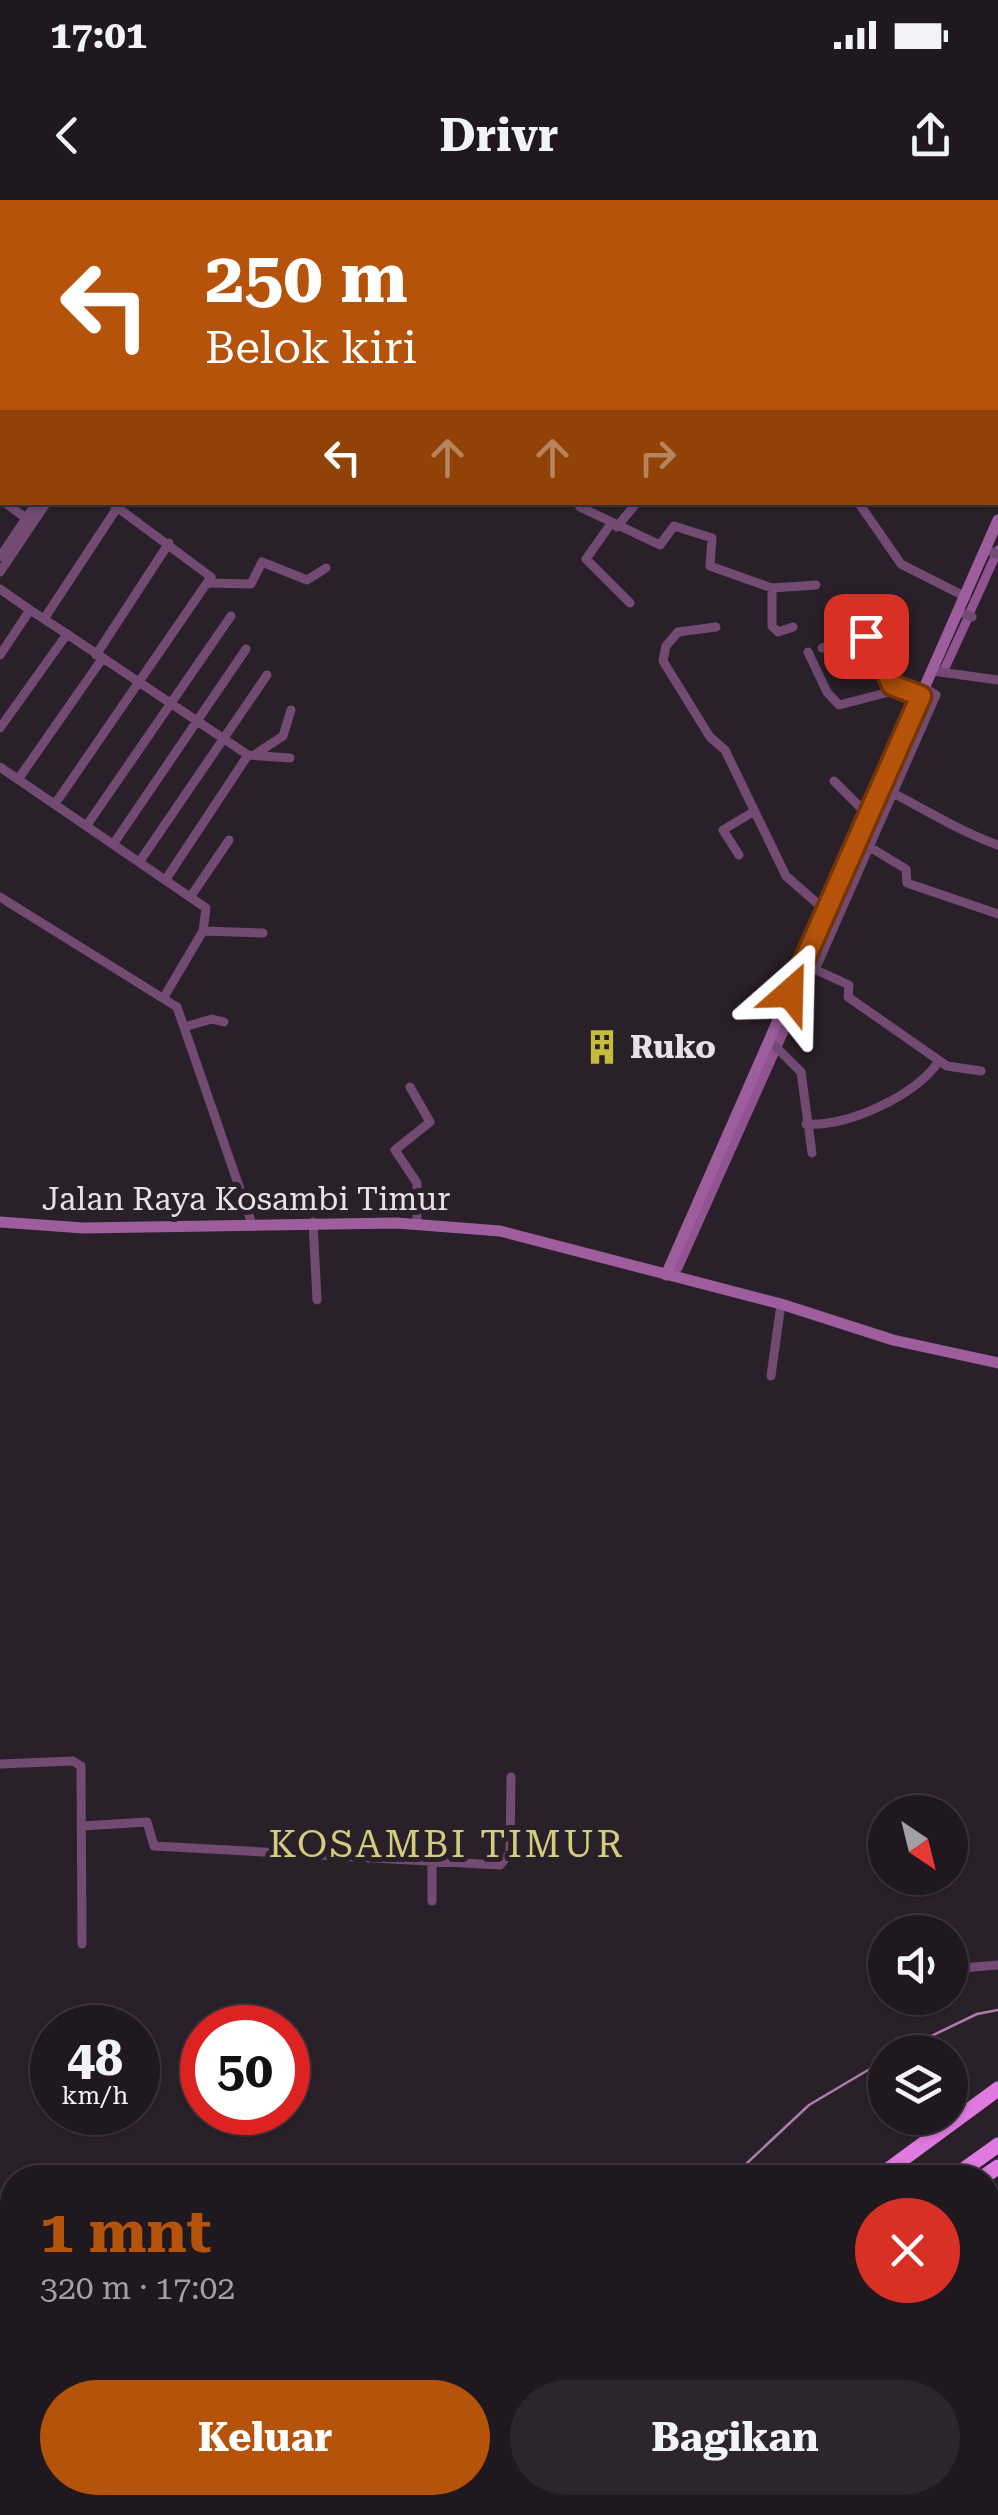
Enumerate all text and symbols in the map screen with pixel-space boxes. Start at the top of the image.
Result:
text: 17:01 [50,13,147,57]
icon: back [40,108,95,163]
icon: share [903,108,958,163]
text: Drivr [440,109,558,162]
text: 250 m [205,237,408,319]
icon: left [40,240,170,370]
text: Belok kiri [205,321,417,374]
icon: left [315,430,370,485]
icon: ahead [420,430,475,485]
icon: ahead [525,430,580,485]
icon: right [630,430,685,485]
pin [824,594,909,679]
icon: arrive [839,609,894,664]
position arrow [738,941,842,1045]
building icon: Ruko [583,1028,621,1066]
place label: Ruko [630,1028,716,1066]
street label: Jalan Raya Kosambi Timur [42,1180,450,1218]
north arrow [868,1795,968,1895]
map controls [868,1795,968,2135]
district label: KOSAMBI TIMUR [269,1822,625,1866]
button: sound [868,1915,968,2015]
speed limit sign: 50 [180,2005,310,2135]
text: 48 [67,2029,123,2087]
button: layers [868,2035,968,2135]
text: km/h [62,2081,128,2110]
text: 1 mnt [40,2196,211,2267]
button: close [855,2198,960,2303]
text: 320 m · 17:02 [40,2269,235,2307]
button: Keluar [40,2380,490,2495]
button: Bagikan [510,2380,960,2495]

